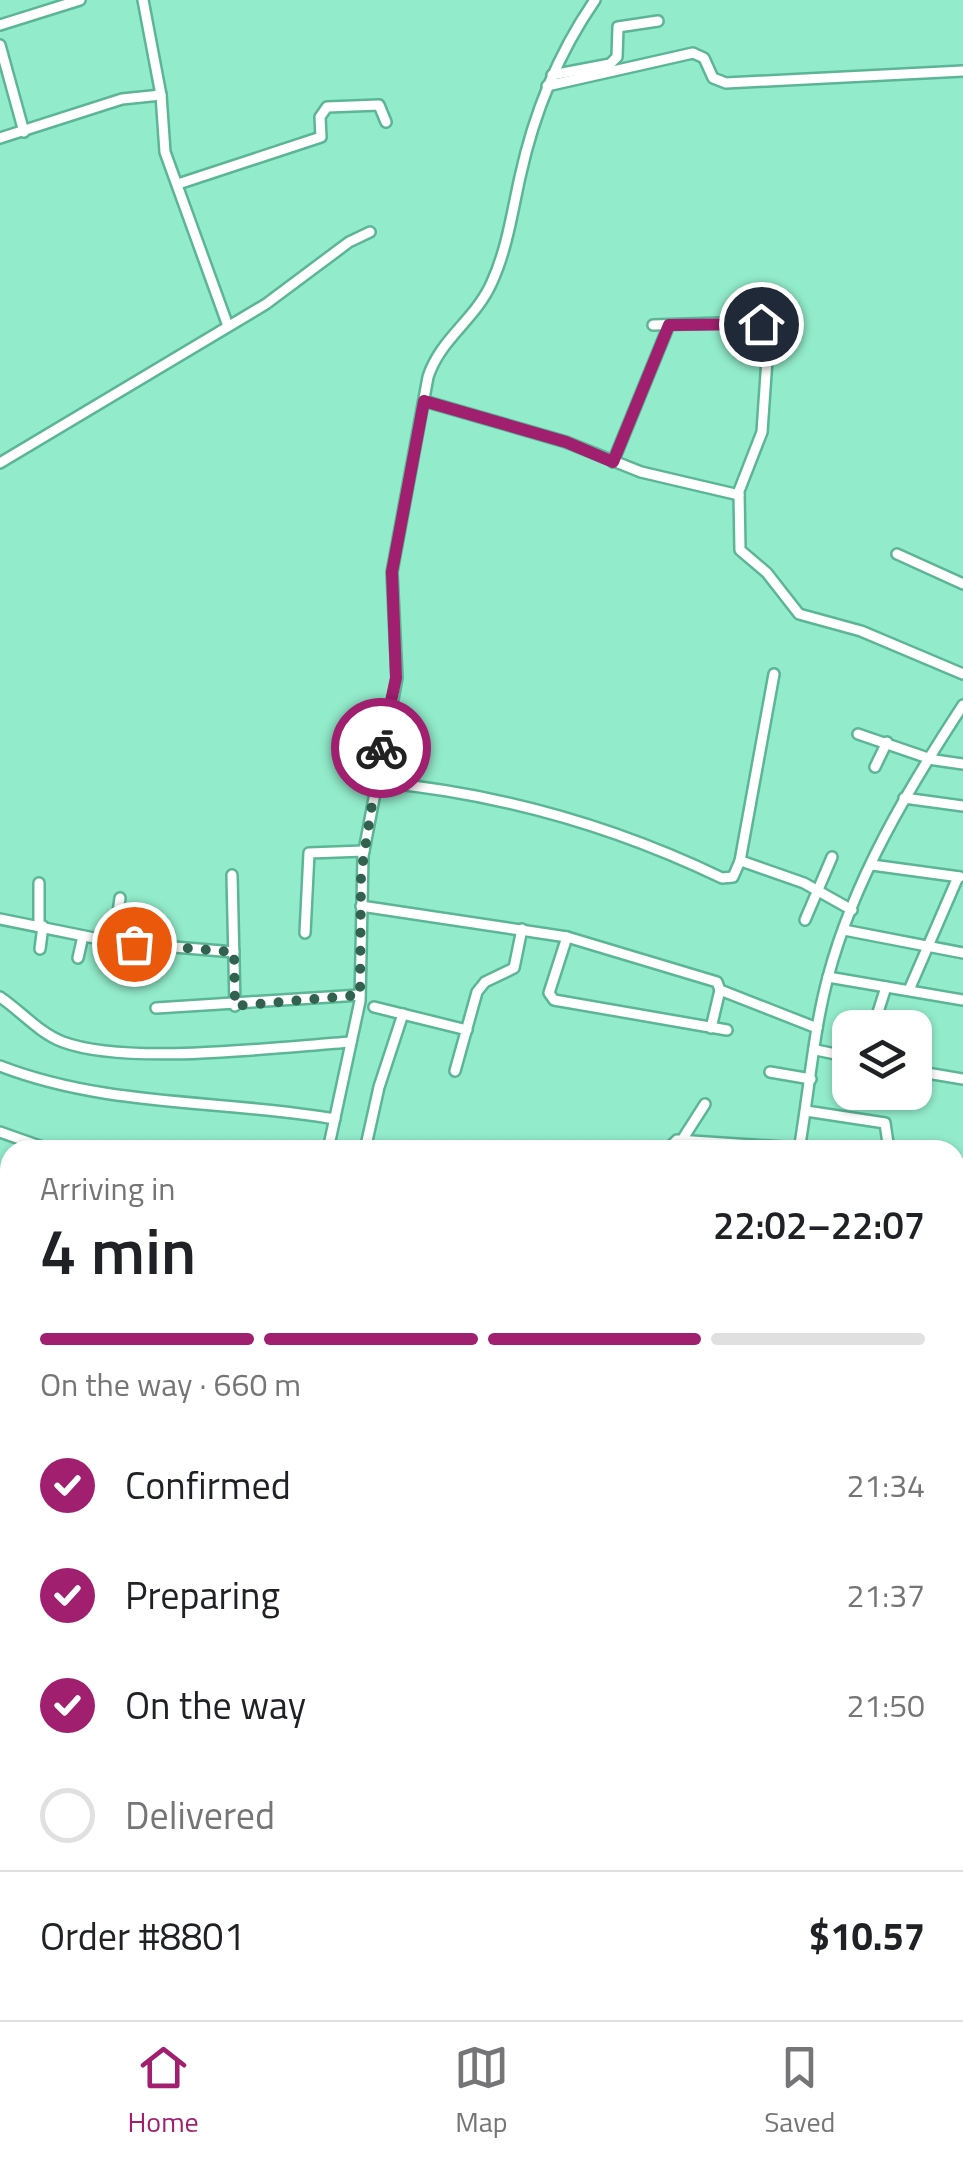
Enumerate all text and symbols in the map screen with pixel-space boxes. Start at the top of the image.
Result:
pin [719,282,804,367]
icon: home [734,297,789,352]
courier [331,698,431,798]
icon: bike [354,721,409,776]
pin [92,902,177,987]
icon: bag [107,917,162,972]
map controls [832,1010,932,1110]
button: layers [832,1010,932,1110]
text: Arriving in [40,1164,176,1212]
text: 22:02–22:07 [713,1196,925,1254]
text: 4 min [40,1200,196,1299]
text: On the way · 660 m [40,1360,301,1408]
text: Confirmed [125,1456,291,1514]
icon: check [40,1458,95,1513]
text: 21:34 [846,1461,925,1509]
text: Preparing [125,1566,280,1624]
icon: check [40,1568,95,1623]
text: 21:37 [846,1571,925,1619]
text: On the way [125,1676,306,1734]
icon: check [40,1678,95,1733]
text: 21:50 [846,1681,925,1729]
text: Delivered [125,1786,275,1844]
text: Order #8801 [40,1907,245,1965]
text: $10.57 [809,1907,925,1965]
tab: Home [128,2040,199,2143]
tab: Map [454,2040,509,2143]
tab: Saved [764,2040,835,2143]

